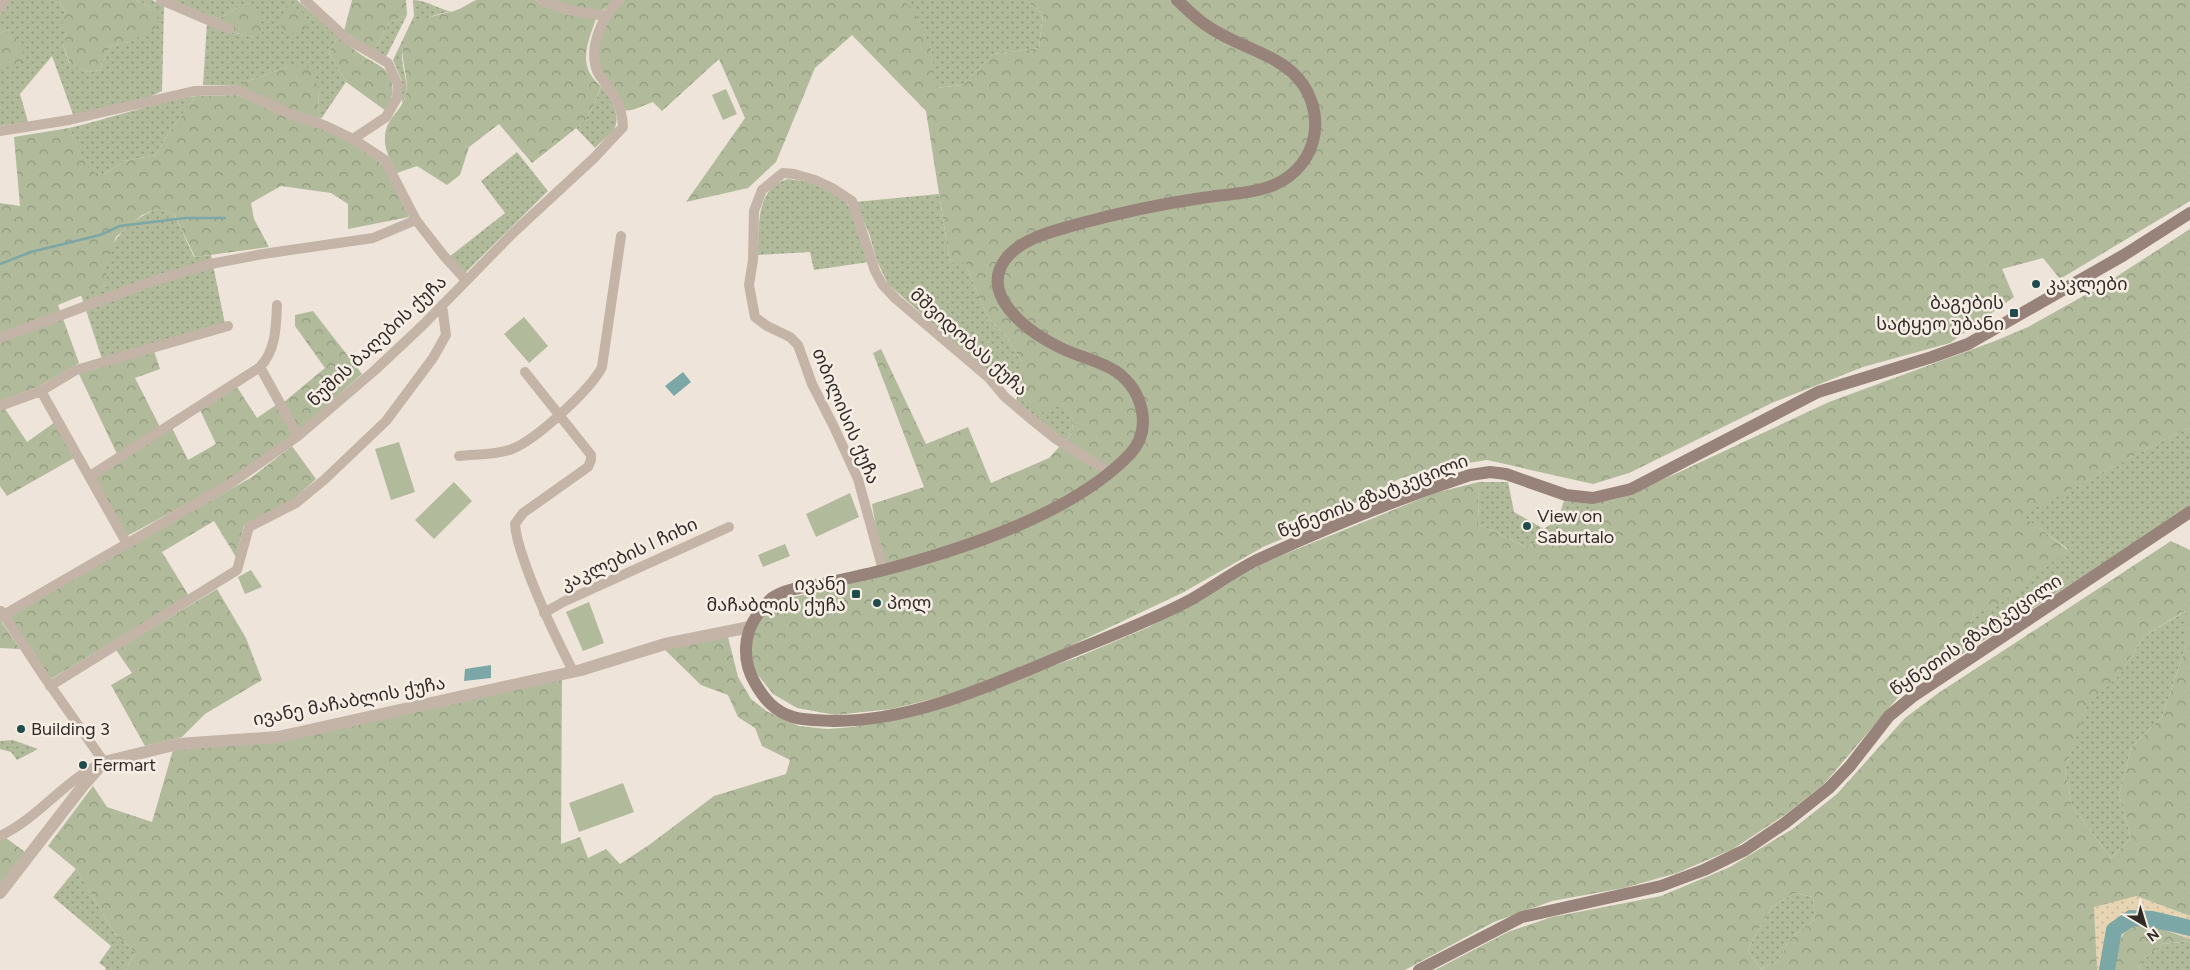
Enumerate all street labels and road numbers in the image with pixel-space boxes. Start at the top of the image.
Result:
street label: ნუშის ბაღების ქუჩა [303,271,451,411]
street label: მშვიდობას ქუჩა [906,283,1032,401]
street label: თბილისის ქუჩა [807,345,885,487]
street label: წყნეთის გზატკეცილი [1275,450,1471,542]
street label: კაკლების I ჩიხი [557,513,701,595]
street label: წყნეთის გზატკეცილი [1886,569,2066,701]
street label: ივანე მაჩაბლის ქუჩა [251,672,447,730]

